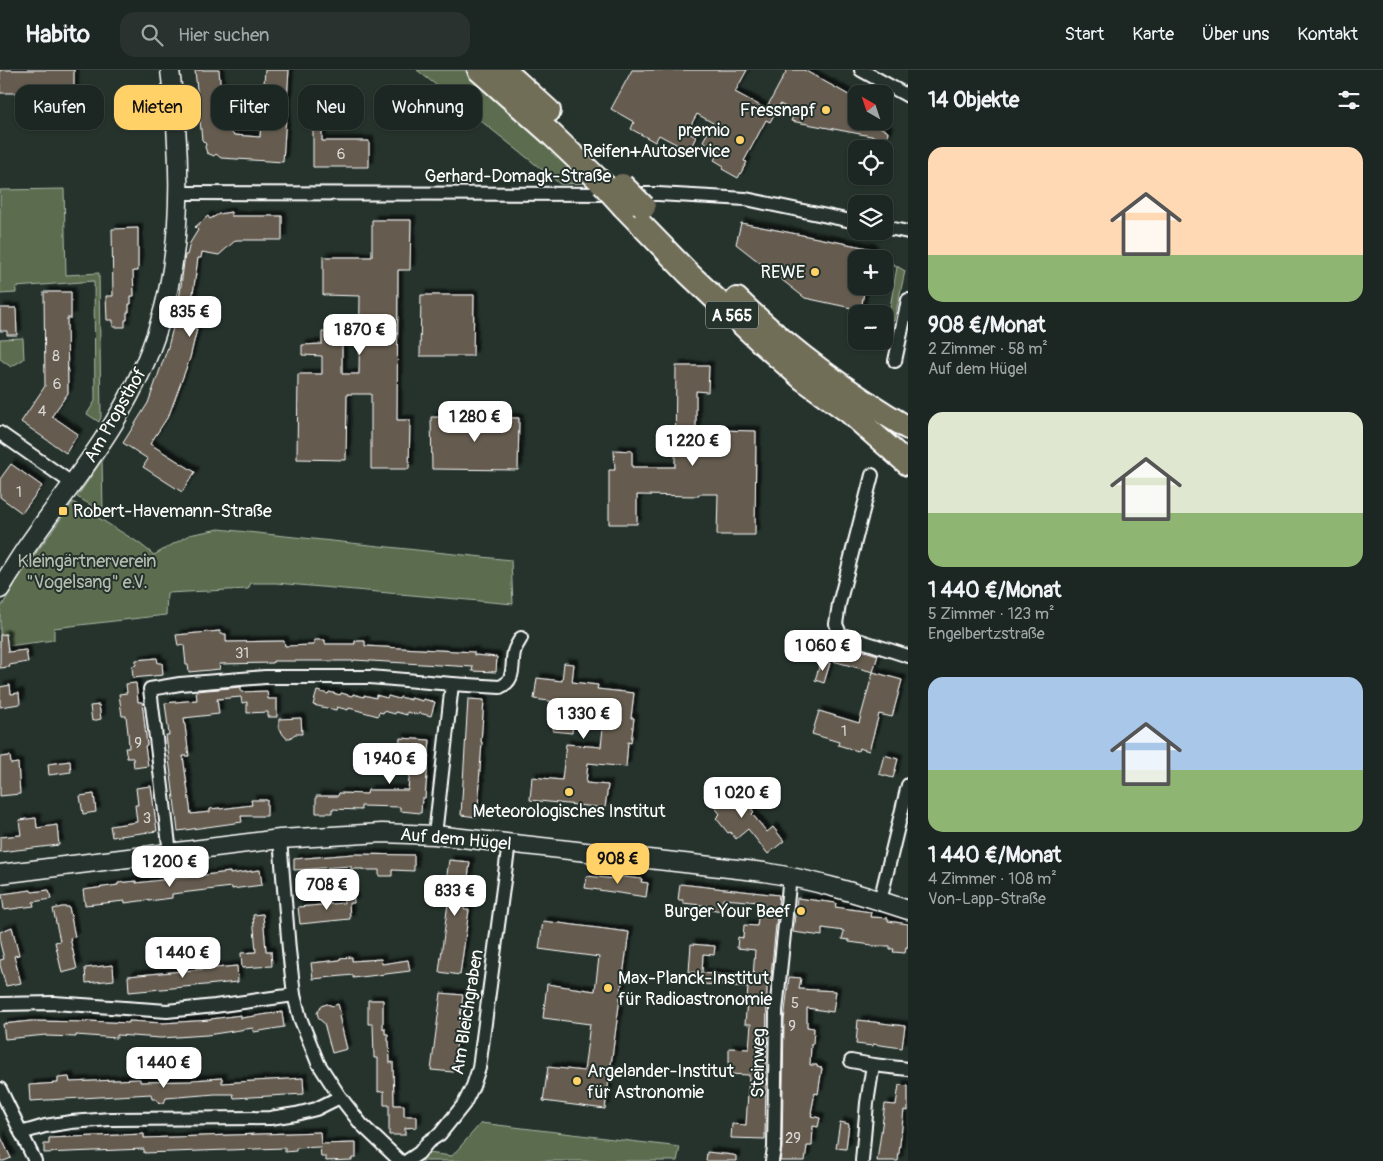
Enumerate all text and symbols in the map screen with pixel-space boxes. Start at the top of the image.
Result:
search box [120,12,470,57]
text: Habito [25,20,90,49]
icon: search [138,21,166,49]
text: Hier suchen [178,23,270,47]
text: Start [1064,23,1104,46]
text: Karte [1132,23,1174,46]
text: Über uns [1202,23,1269,46]
text: Kontakt [1297,23,1358,46]
chip: Kaufen [15,85,104,130]
chip: Mieten [114,85,201,130]
chip: Filter [211,85,288,130]
chip: Neu [298,85,364,130]
chip: Wohnung [374,85,482,130]
north arrow [848,85,892,130]
map controls [848,85,893,350]
icon: filters [1335,86,1363,114]
text: 14 Objekte [928,87,1019,114]
place label: Fressnapf [740,99,817,122]
marker: Fressnapf [820,104,832,116]
place label: premio Reifen+Autoservice [583,119,730,163]
marker: premio Reifen+Autoservice [734,134,746,146]
button: locate [848,140,893,185]
house number: 6 [337,145,345,164]
street label: Gerhard-Domagk-Straße [425,165,612,188]
icon: home [1101,179,1191,269]
button: layers [848,195,893,240]
button: + [848,250,893,295]
place label: REWE [760,261,805,284]
marker: REWE [809,266,821,278]
pin: 835 € [155,296,225,338]
text: 835 € [170,302,210,322]
road number: A 565 [706,302,758,328]
button: − [848,305,893,350]
text: 908 €/Monat [928,312,1045,339]
pin: 1 870 € [314,314,406,356]
text: 1 870 € [334,320,386,340]
text: 2 Zimmer · 58 m² [928,339,1048,359]
house number: 8 [52,347,60,366]
text: Auf dem Hügel [928,359,1027,379]
street label: Am Propsthof [79,363,152,467]
house number: 6 [53,375,61,394]
pin: 1 280 € [429,400,521,443]
house number: 4 [38,402,47,421]
text: 1 280 € [449,407,501,427]
pin: 1 220 € [647,424,739,467]
text: 1 220 € [667,431,719,451]
icon: home [1101,444,1191,534]
house number: 1 [16,483,22,502]
place label: Robert-Havemann-Straße [73,500,272,523]
marker: Robert-Havemann-Straße [57,505,69,517]
park label: Kleingärtnerverein "Vogelsang" e.V. [17,550,157,594]
text: 1 440 €/Monat [928,577,1061,604]
text: 5 Zimmer · 123 m² [928,604,1054,624]
text: Engelbertzstraße [928,624,1045,644]
pin: 1 060 € [777,630,869,672]
text: 1 060 € [796,636,850,656]
house number: 31 [235,644,249,663]
pin: 1 330 € [538,698,630,740]
text: 1 330 € [558,704,610,724]
icon: home [1101,709,1191,799]
house number: 1 [841,722,847,741]
house number: 9 [134,734,142,753]
pin: 1 940 € [344,742,436,785]
text: 1 940 € [364,749,416,769]
pin: 1 020 € [696,776,788,819]
text: 1 020 € [715,783,769,803]
marker: Meteorologisches Institut [563,786,575,798]
place label: Meteorologisches Institut [473,800,666,823]
house number: 3 [143,809,151,828]
street label: Auf dem Hügel [399,823,513,856]
pin: 908 € [583,842,653,885]
text: 1 440 €/Monat [928,842,1061,869]
pin: 1 200 € [124,846,216,888]
text: 908 € [597,849,639,869]
text: 1 200 € [143,852,197,872]
pin: 708 € [292,868,362,911]
text: 4 Zimmer · 108 m² [928,869,1057,889]
pin: 833 € [420,874,490,917]
text: 708 € [306,875,348,895]
text: 833 € [435,881,475,901]
text: Von-Lapp-Straße [928,889,1046,909]
place label: Burger Your Beef [664,900,792,923]
marker: Burger Your Beef [795,905,807,917]
pin: 1 440 € [137,936,229,979]
text: 1 440 € [156,943,210,963]
street label: Am Bleichgraben [446,948,489,1076]
place label: Max-Planck-Institut für Radioastronomie [618,967,773,1011]
marker: Max-Planck-Institut für Radioastronomie [602,982,614,994]
house number: 5 [791,994,799,1013]
house number: 9 [788,1017,796,1036]
street label: Steinweg [746,1028,771,1098]
pin: 1 440 € [118,1046,210,1089]
text: 1 440 € [137,1053,191,1073]
place label: Argelander-Institut für Astronomie [587,1060,735,1104]
marker: Argelander-Institut für Astronomie [571,1075,583,1087]
house number: 29 [785,1129,801,1148]

